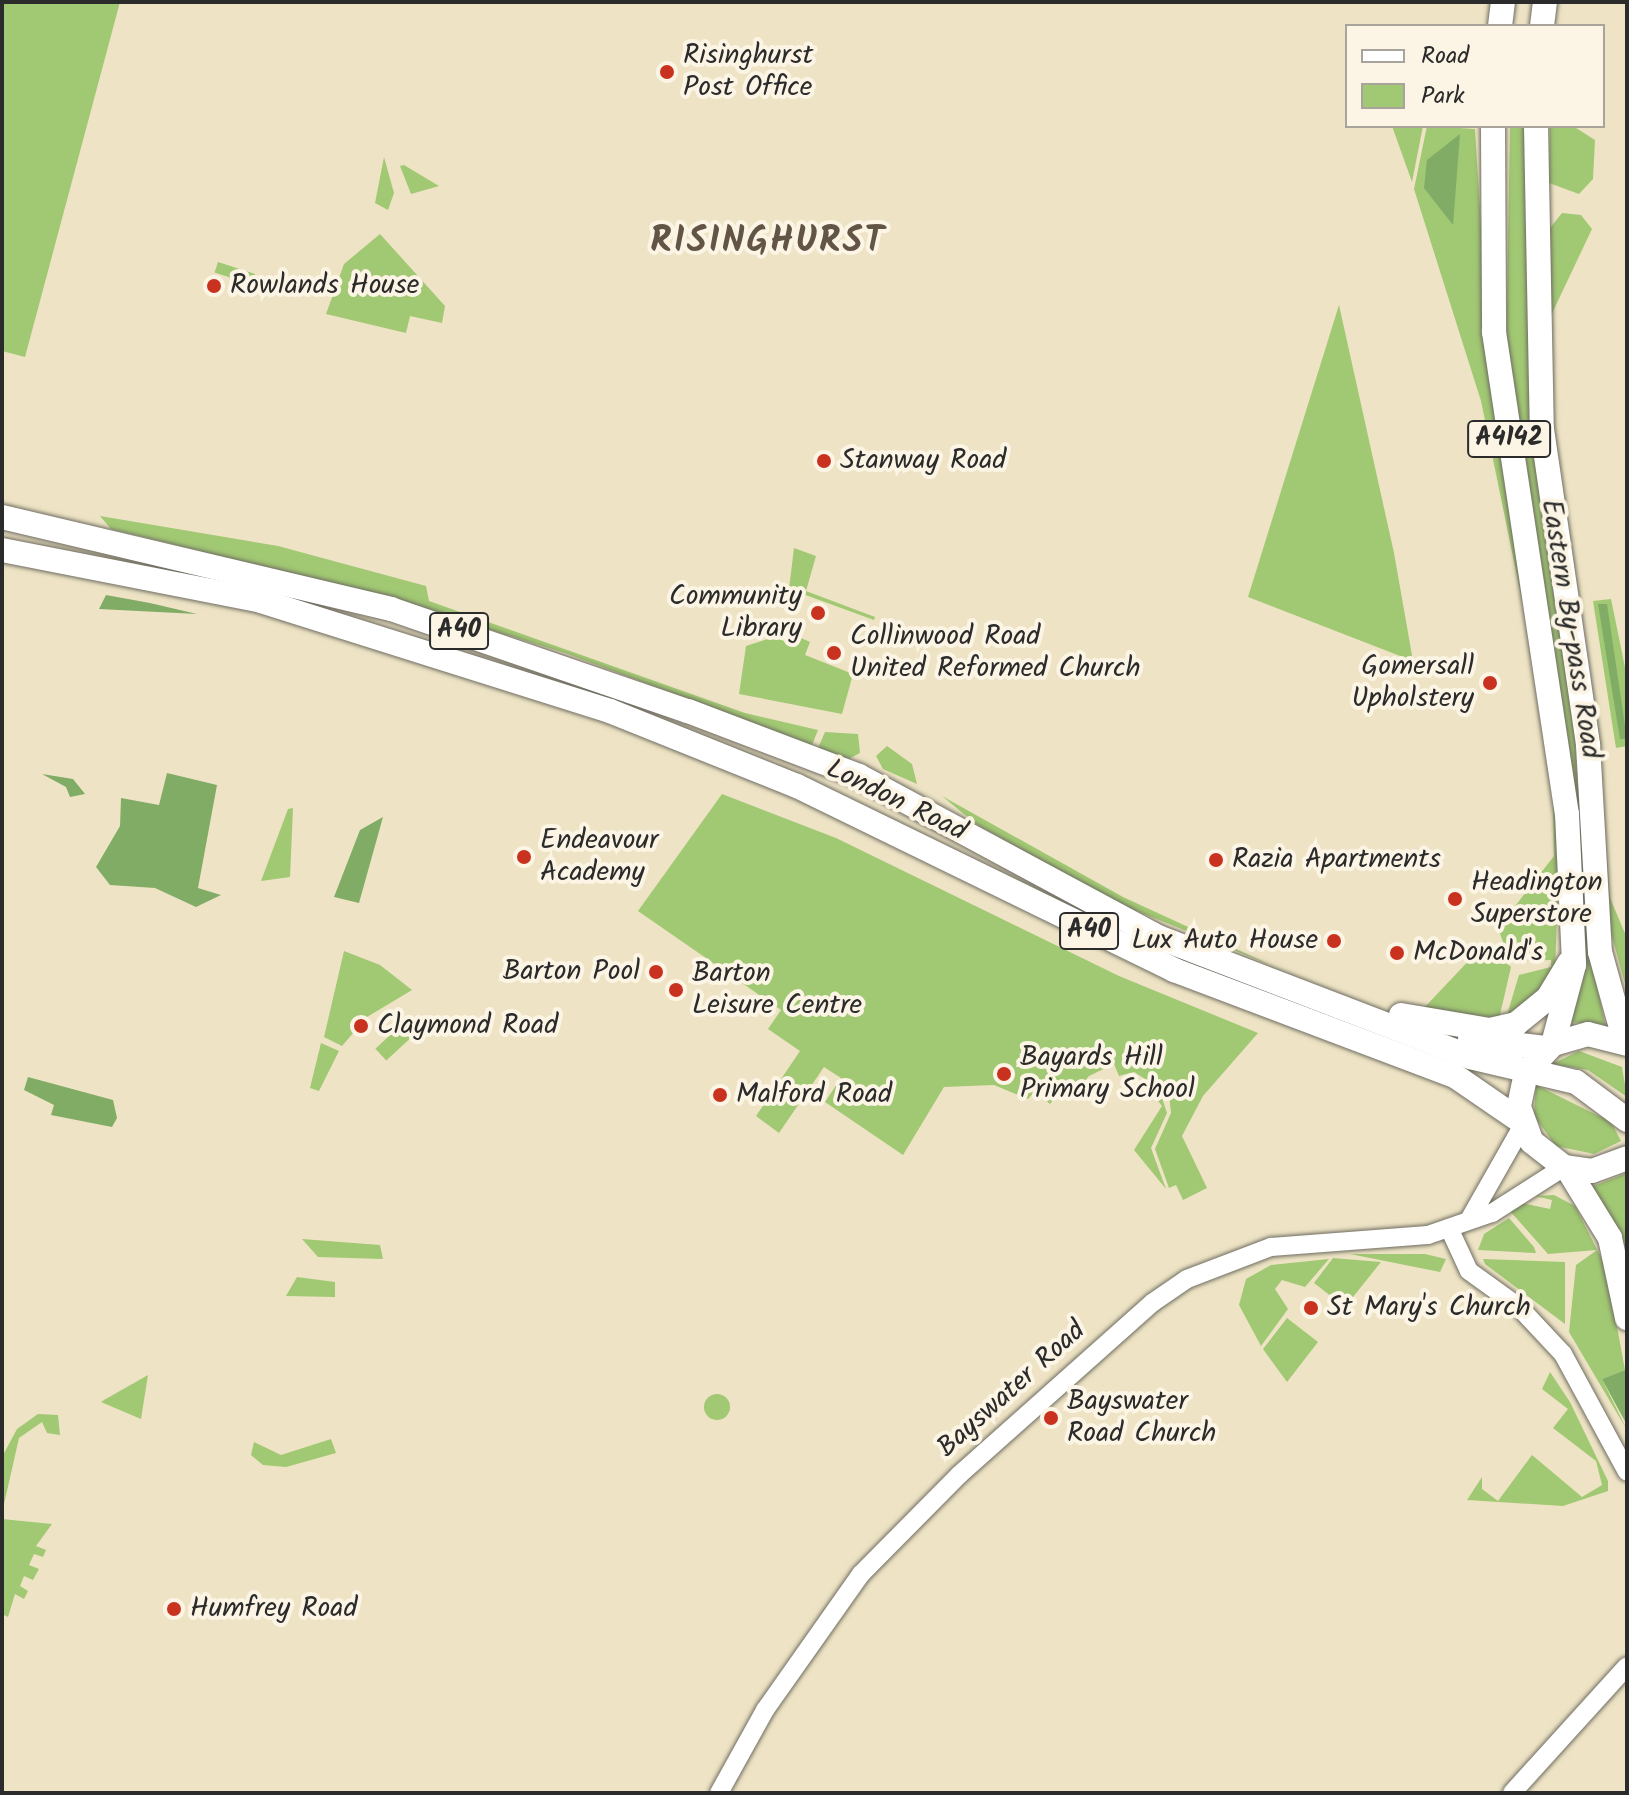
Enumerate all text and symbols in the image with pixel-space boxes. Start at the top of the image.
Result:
legend [1345,24,1605,128]
text: Road [1421,37,1469,76]
place label: Risinghurst Post Office [683,39,813,105]
marker: Risinghurst Post Office [658,63,676,81]
text: Park [1421,77,1465,116]
district label: RISINGHURST [650,220,886,264]
place label: Rowlands House [230,269,419,303]
marker: Rowlands House [205,277,223,295]
road number: A4142 [1467,417,1551,461]
place label: Stanway Road [840,444,1006,478]
marker: Stanway Road [815,452,833,470]
street label: Eastern By-pass Road [1533,497,1607,761]
place label: Community Library [669,580,802,646]
marker: Community Library [809,604,827,622]
road number: A40 [429,609,489,653]
place label: Collinwood Road United Reformed Church [850,620,1140,686]
marker: Collinwood Road United Reformed Church [825,644,843,662]
place label: Gomersall Upholstery [1352,650,1474,716]
marker: Gomersall Upholstery [1481,674,1499,692]
street label: London Road [820,753,972,849]
place label: Endeavour Academy [540,824,658,890]
place label: Razia Apartments [1232,843,1441,877]
marker: Endeavour Academy [515,848,533,866]
marker: Razia Apartments [1207,851,1225,869]
place label: Headington Superstore [1471,866,1603,932]
marker: Headington Superstore [1446,890,1464,908]
road number: A40 [1059,909,1119,953]
place label: Lux Auto House [1131,924,1318,958]
marker: Lux Auto House [1325,932,1343,950]
place label: McDonald's [1413,936,1543,970]
marker: McDonald's [1388,944,1406,962]
place label: Barton Pool [503,955,640,989]
place label: Barton Leisure Centre [692,957,862,1023]
marker: Barton Pool [647,963,665,981]
marker: Barton Leisure Centre [667,981,685,999]
place label: Claymond Road [377,1009,558,1043]
marker: Claymond Road [352,1017,370,1035]
place label: Bayards Hill Primary School [1020,1041,1195,1107]
marker: Bayards Hill Primary School [995,1065,1013,1083]
place label: Malford Road [736,1078,892,1112]
marker: Malford Road [711,1086,729,1104]
place label: St Mary's Church [1327,1291,1531,1325]
marker: St Mary's Church [1302,1299,1320,1317]
street label: Bayswater Road [931,1315,1093,1465]
place label: Bayswater Road Church [1067,1385,1216,1451]
marker: Bayswater Road Church [1042,1409,1060,1427]
place label: Humfrey Road [190,1592,357,1626]
marker: Humfrey Road [165,1600,183,1618]

